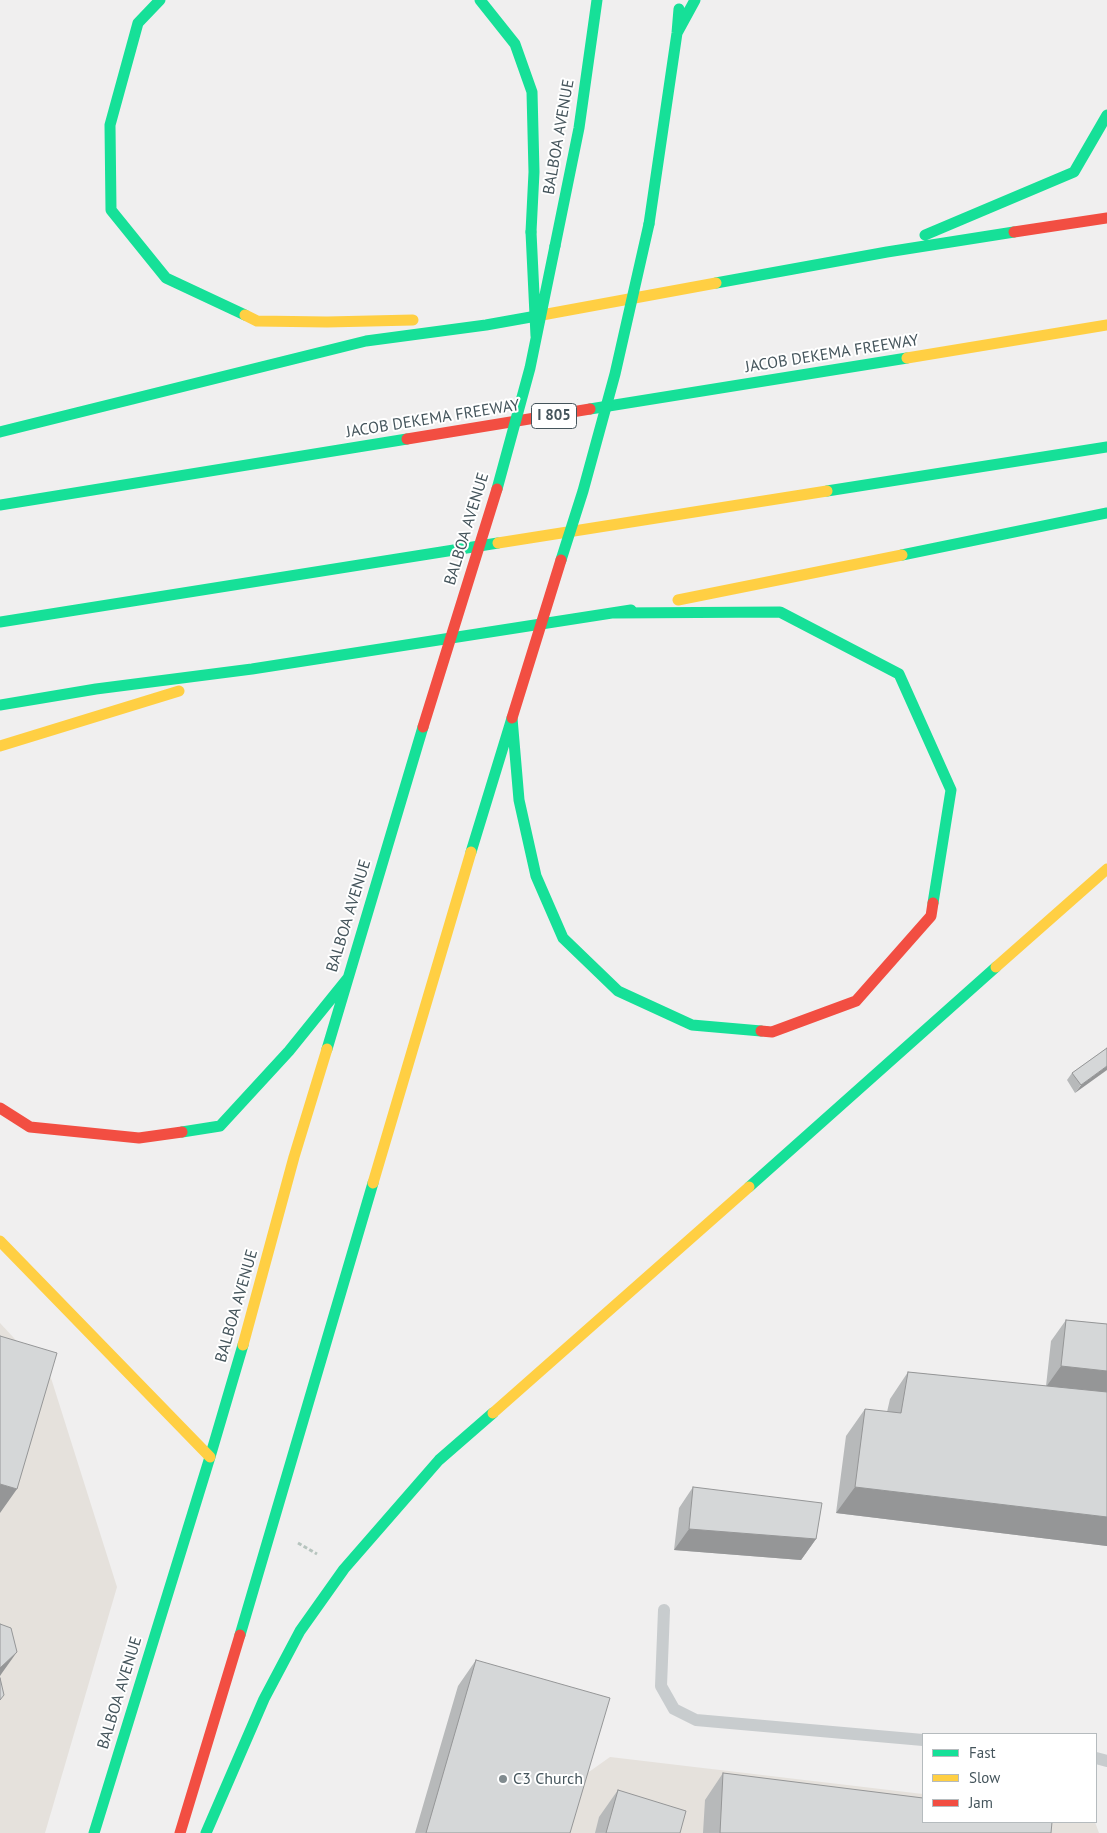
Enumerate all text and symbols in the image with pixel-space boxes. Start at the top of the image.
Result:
street label: BALBOA AVENUE [539,78,579,196]
street label: JACOB DEKEMA FREEWAY [744,331,920,377]
street label: JACOB DEKEMA FREEWAY [345,396,521,442]
road number: I 805 [532,404,576,428]
street label: BALBOA AVENUE [441,470,493,588]
street label: BALBOA AVENUE [323,857,375,975]
street label: BALBOA AVENUE [212,1247,262,1365]
street label: BALBOA AVENUE [94,1634,146,1752]
legend [922,1733,1097,1823]
text: Fast [969,1743,996,1762]
text: Slow [969,1768,1000,1787]
place label: C3 Church [513,1769,583,1789]
marker: C3 Church [497,1773,509,1785]
text: Jam [969,1793,993,1812]

